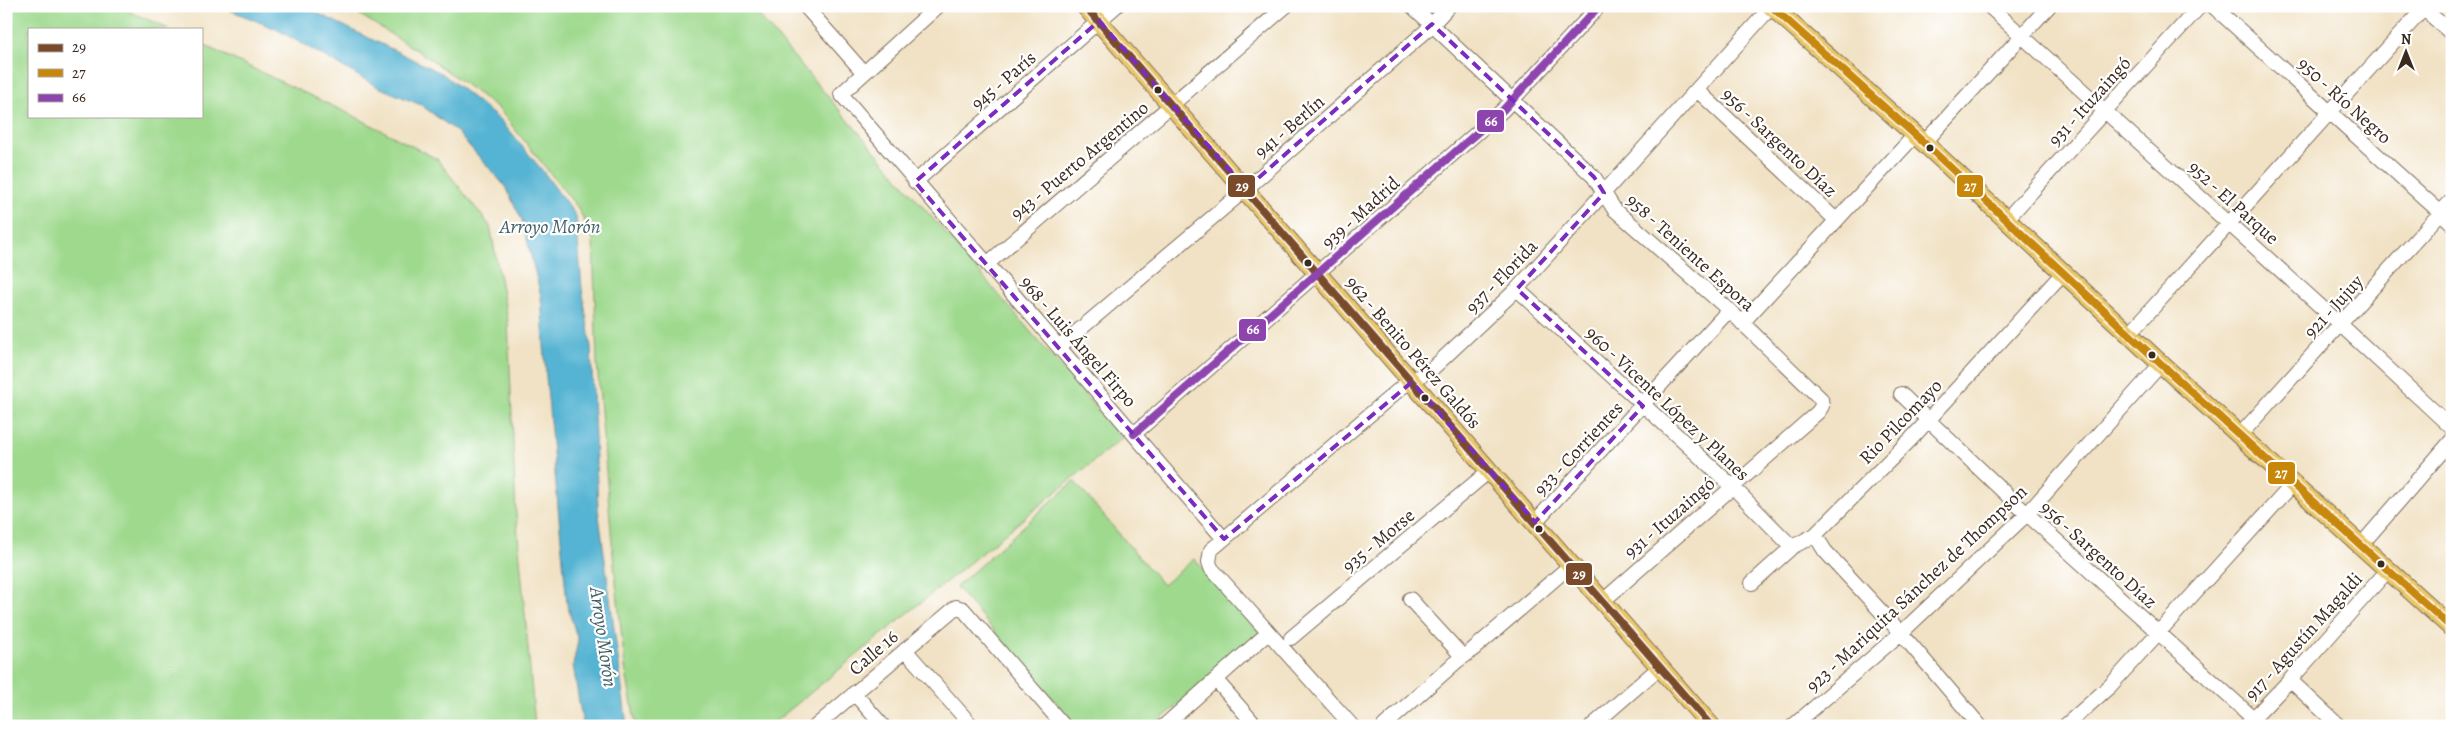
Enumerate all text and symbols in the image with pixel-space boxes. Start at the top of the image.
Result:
legend [28,28,202,118]
north arrow [2380,28,2430,78]
text: N [2401,30,2411,49]
text: 29 [72,37,86,57]
street label: 945 - París [965,45,1042,116]
street label: 931 - Ituzaingó [2042,51,2137,152]
street label: 950 - Río Negro [2292,51,2397,150]
text: 27 [72,63,86,83]
street label: 956 - Sargento Díaz [1716,82,1843,203]
unlabelled marker [1153,85,1163,95]
text: 66 [72,87,86,107]
street label: 941 - Berlín [1249,89,1330,164]
street label: 943 - Puerto Argentino [1005,95,1154,226]
line badge: 66 [1476,109,1505,133]
text: 66 [1484,112,1498,131]
unlabelled marker [1925,143,1935,153]
street label: 952 - El Parque [2182,155,2284,251]
street label: 939 - Madrid [1316,170,1406,255]
line badge: 29 [1227,174,1256,198]
line badge: 27 [1956,174,1984,198]
text: 29 [1235,177,1249,196]
text: 27 [1964,177,1976,196]
street label: 958 - Teniente Espora [1620,188,1761,318]
water label: Arroyo Morón [499,213,600,240]
street label: 937 - Florida [1460,234,1544,320]
unlabelled marker [1303,258,1313,268]
street label: 921 - Jujuy [2298,269,2370,344]
street label: 968 - Luis Ángel Firpo [1014,270,1143,413]
street label: 962 - Benito Pérez Galdós [1340,271,1487,435]
line badge: 66 [1238,318,1267,342]
text: 66 [1246,320,1260,339]
street label: 960 - Vicente López y Planes [1580,321,1755,487]
unlabelled marker [2147,350,2157,360]
street label: Rio Pilcomayo [1853,373,1948,470]
unlabelled marker [1420,393,1430,403]
street label: 933 - Corrientes [1528,396,1629,502]
line badge: 27 [2267,461,2296,485]
text: 27 [2275,464,2287,483]
street label: 931 - Ituzaingó [1619,471,1721,565]
street label: 923 - Mariquita Sánchez de Thompson [1800,479,2033,698]
street label: 956 - Sargento Díaz [2034,495,2163,614]
street label: 935 - Morse [1337,503,1420,579]
unlabelled marker [1534,524,1544,534]
unlabelled marker [2376,559,2386,569]
line badge: 29 [1565,562,1593,586]
text: 29 [1572,565,1586,584]
street label: 917 - Agustín Magaldi [2239,567,2368,707]
water label: Arroyo Morón [583,584,624,689]
street label: Calle 16 [843,624,904,681]

